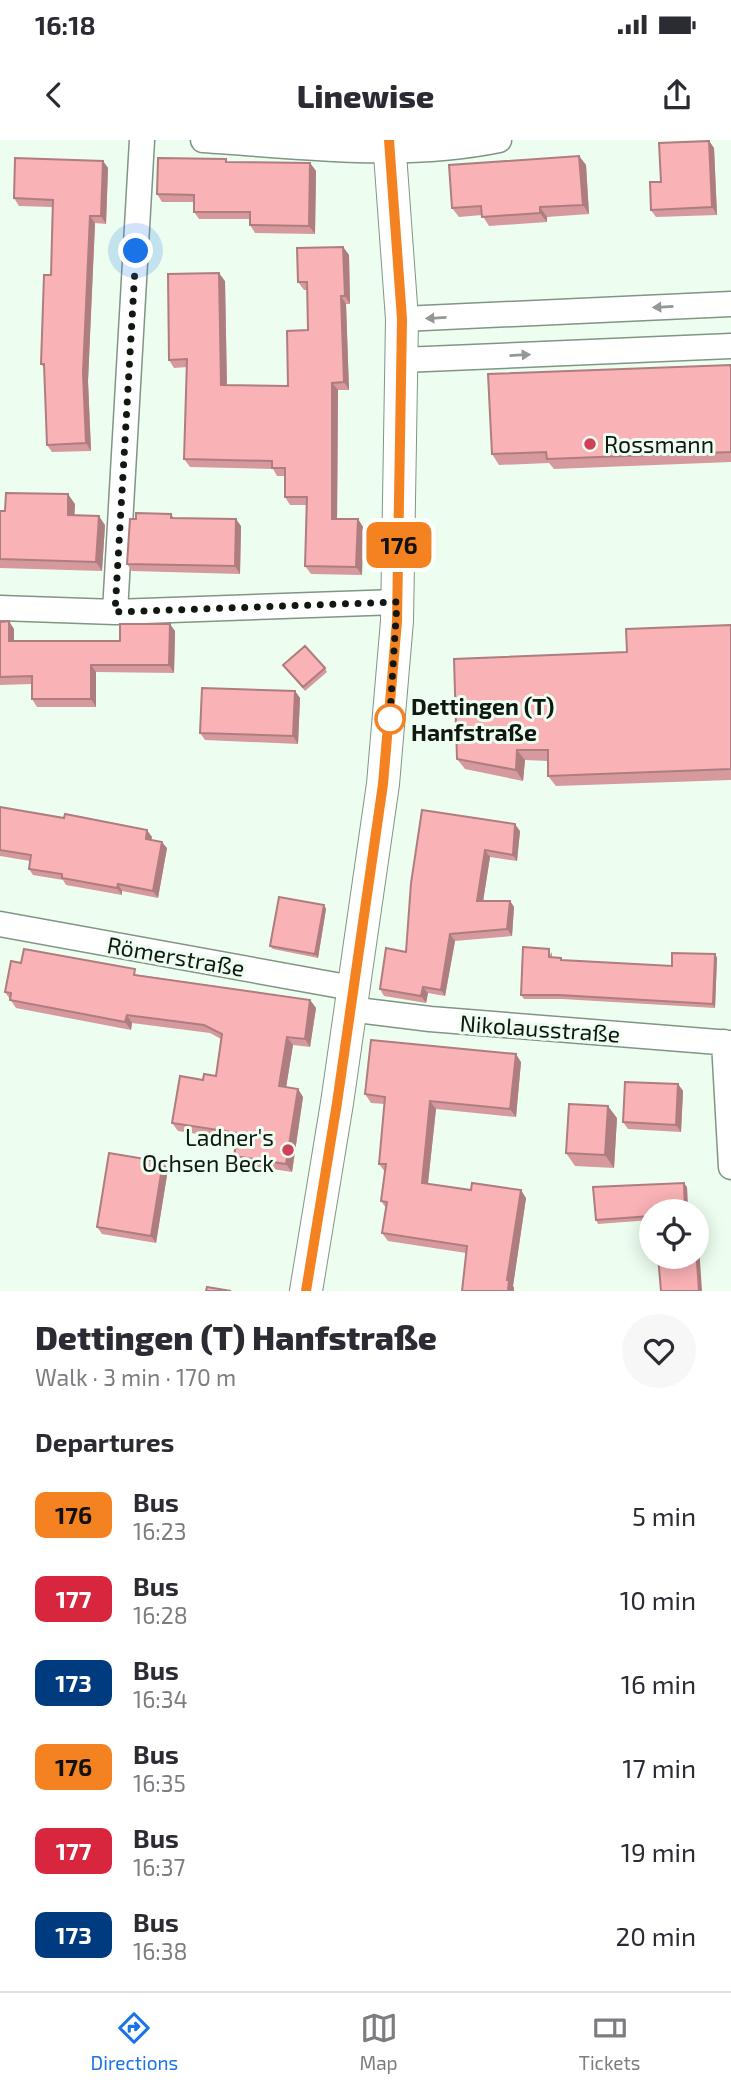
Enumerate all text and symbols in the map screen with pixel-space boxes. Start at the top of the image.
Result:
text: 16:18 [35,9,96,40]
icon: back [35,76,73,114]
text: Linewise [297,76,434,114]
icon: share [658,76,696,114]
your location [118,233,153,268]
one-way arrow [652,302,674,313]
one-way arrow [424,312,446,323]
one-way arrow [509,349,531,360]
place label: Rossmann [604,430,714,458]
marker: Rossmann [582,436,598,452]
line badge: 176 [359,522,439,568]
text: 176 [380,530,418,559]
place label: Dettingen (T) Hanfstraße [411,692,554,746]
marker: Dettingen (T) Hanfstraße [375,704,405,734]
street label: Römerstraße [105,930,247,982]
street label: Nikolausstraße [459,1008,621,1048]
place label: Ladner's Ochsen Beck [142,1123,274,1177]
marker: Ladner's Ochsen Beck [280,1142,296,1158]
map controls [639,1199,709,1269]
button: locate [639,1199,709,1269]
button: heart [622,1314,696,1388]
text: Dettingen (T) Hanfstraße [35,1317,437,1357]
text: Walk · 3 min · 170 m [35,1363,236,1391]
text: Departures [35,1426,174,1457]
text: Bus [133,1486,179,1517]
text: 176 [55,1500,92,1529]
text: 5 min [632,1500,696,1531]
text: 16:23 [133,1517,186,1545]
text: Bus [133,1570,179,1601]
text: 177 [56,1584,91,1613]
text: 10 min [620,1584,696,1615]
text: 16:28 [133,1601,188,1629]
text: Bus [133,1654,179,1685]
text: 173 [55,1668,92,1697]
text: 16 min [621,1668,696,1699]
text: 16:34 [133,1685,188,1713]
text: Bus [133,1738,179,1769]
text: 176 [55,1752,92,1781]
text: 17 min [622,1752,696,1783]
text: 16:35 [133,1769,186,1797]
text: Bus [133,1822,179,1853]
text: 177 [56,1836,91,1865]
text: 19 min [621,1836,696,1867]
text: 16:37 [133,1853,185,1881]
text: Bus [133,1906,179,1937]
text: 173 [55,1920,92,1949]
text: 20 min [616,1920,696,1951]
text: 16:38 [133,1937,188,1965]
tab: Directions [91,2009,178,2074]
tab: Map [359,2009,398,2074]
tab: Tickets [579,2009,640,2074]

